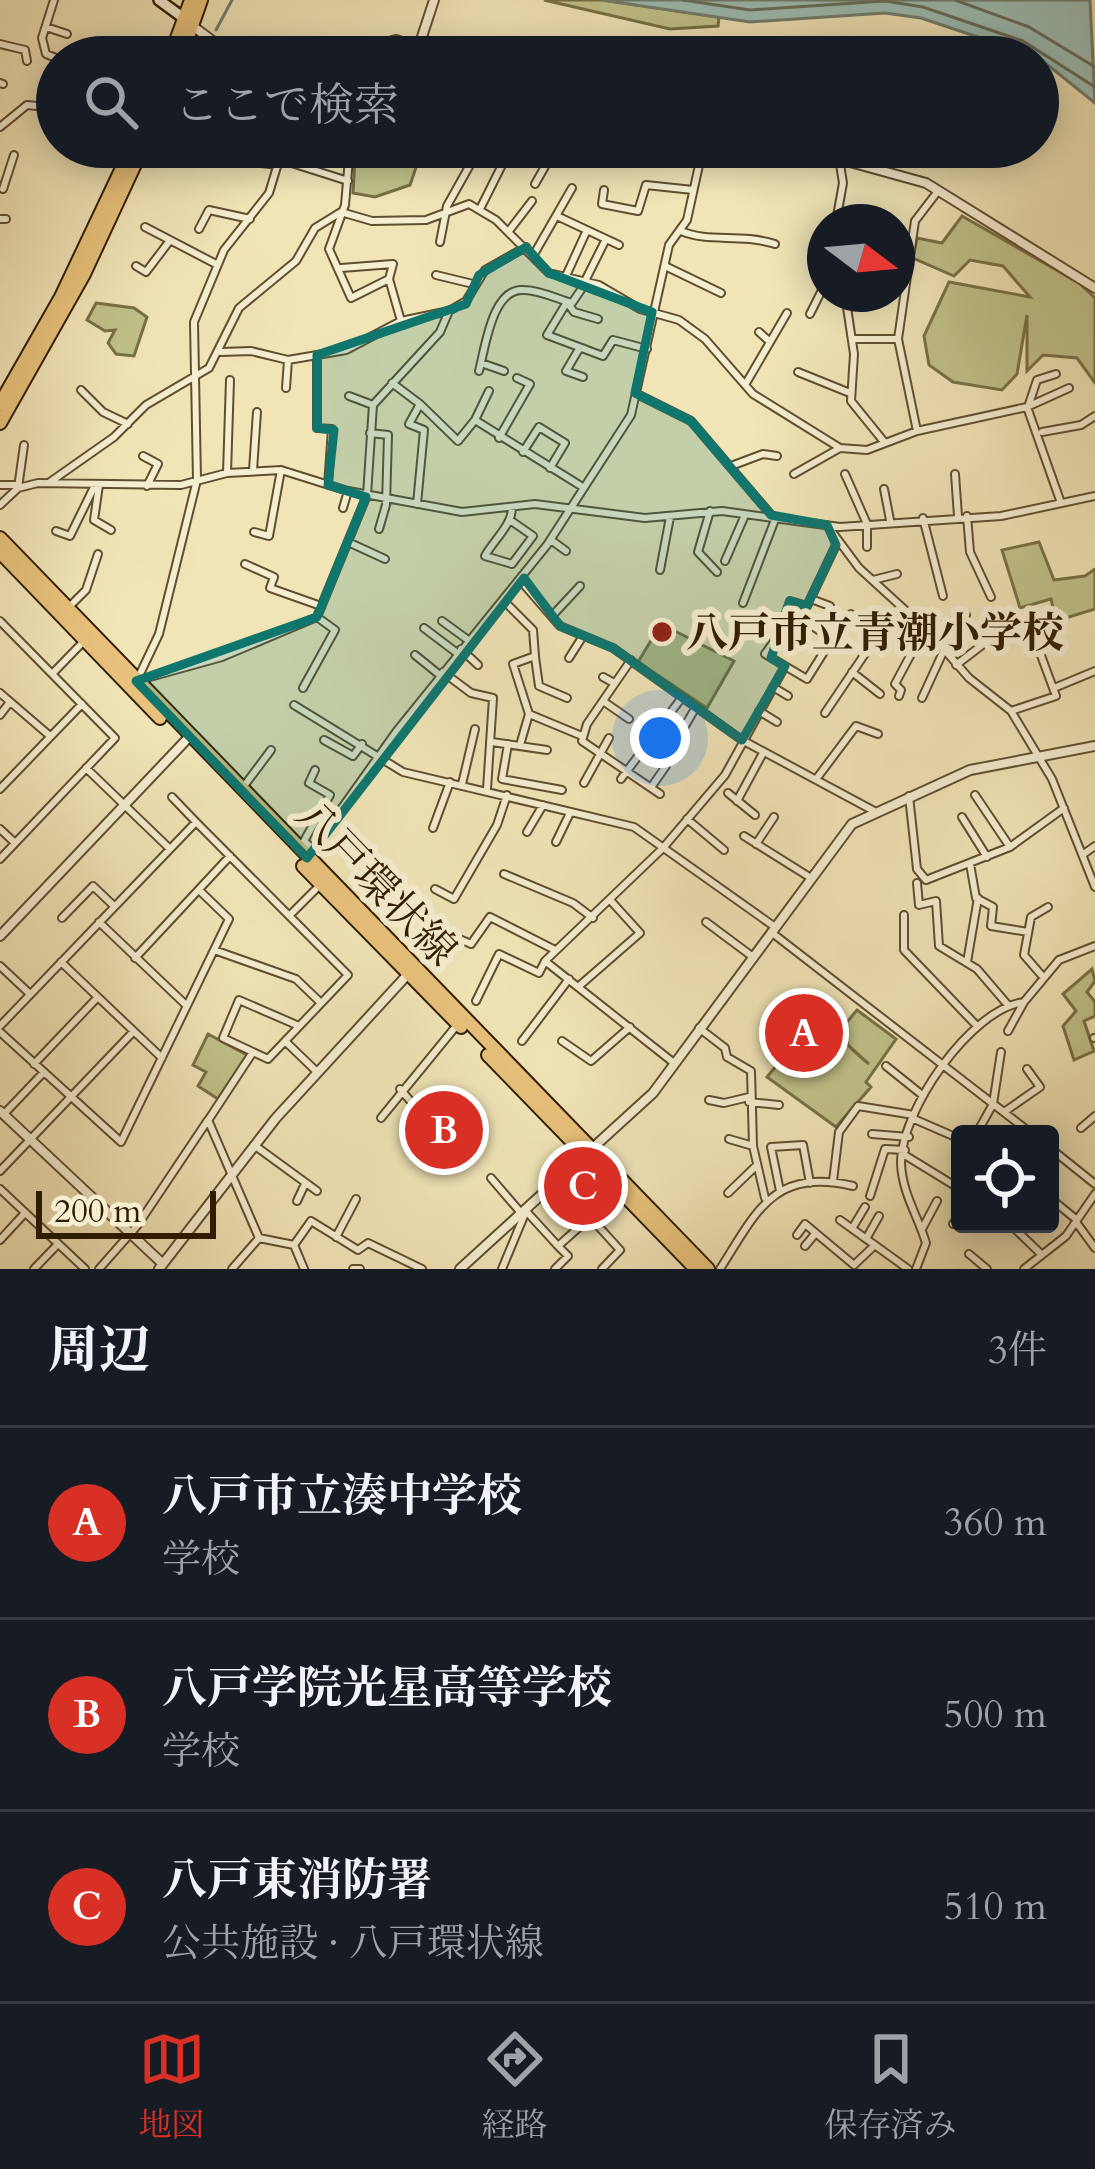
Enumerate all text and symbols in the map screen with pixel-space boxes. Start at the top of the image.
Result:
search box [36,36,1059,168]
icon: search [78,69,144,135]
text: ここで検索 [174,75,399,136]
north arrow [807,204,915,312]
place label: 八戸市立青潮小学校 [686,605,1064,662]
marker: 八戸市立青潮小学校 [649,619,675,645]
your location [630,708,690,768]
street label: 八戸環状線 [282,788,469,978]
pin: A [765,988,843,1078]
pin: B [405,1085,483,1175]
map controls [951,1125,1059,1233]
button: locate [951,1125,1059,1233]
pin: C [544,1141,622,1231]
scale bar [36,1185,216,1238]
text: 200 m [54,1189,141,1234]
text: 周辺 [48,1316,150,1386]
text: 3件 [988,1324,1047,1377]
text: 八戸市立湊中学校 [162,1466,522,1527]
text: A [72,1496,102,1549]
text: 360 m [944,1496,1047,1549]
text: 学校 [162,1533,240,1586]
text: 八戸学院光星高等学校 [162,1658,612,1719]
text: B [73,1688,101,1741]
text: 500 m [944,1688,1047,1741]
text: 学校 [162,1725,240,1778]
text: 八戸東消防署 [162,1850,432,1911]
text: C [72,1880,102,1933]
text: 510 m [944,1880,1047,1933]
text: 公共施設 · 八戸環状線 [162,1917,544,1970]
tab: 地図 [139,2026,205,2148]
tab: 経路 [482,2026,548,2148]
tab: 保存済み [825,2026,957,2148]

